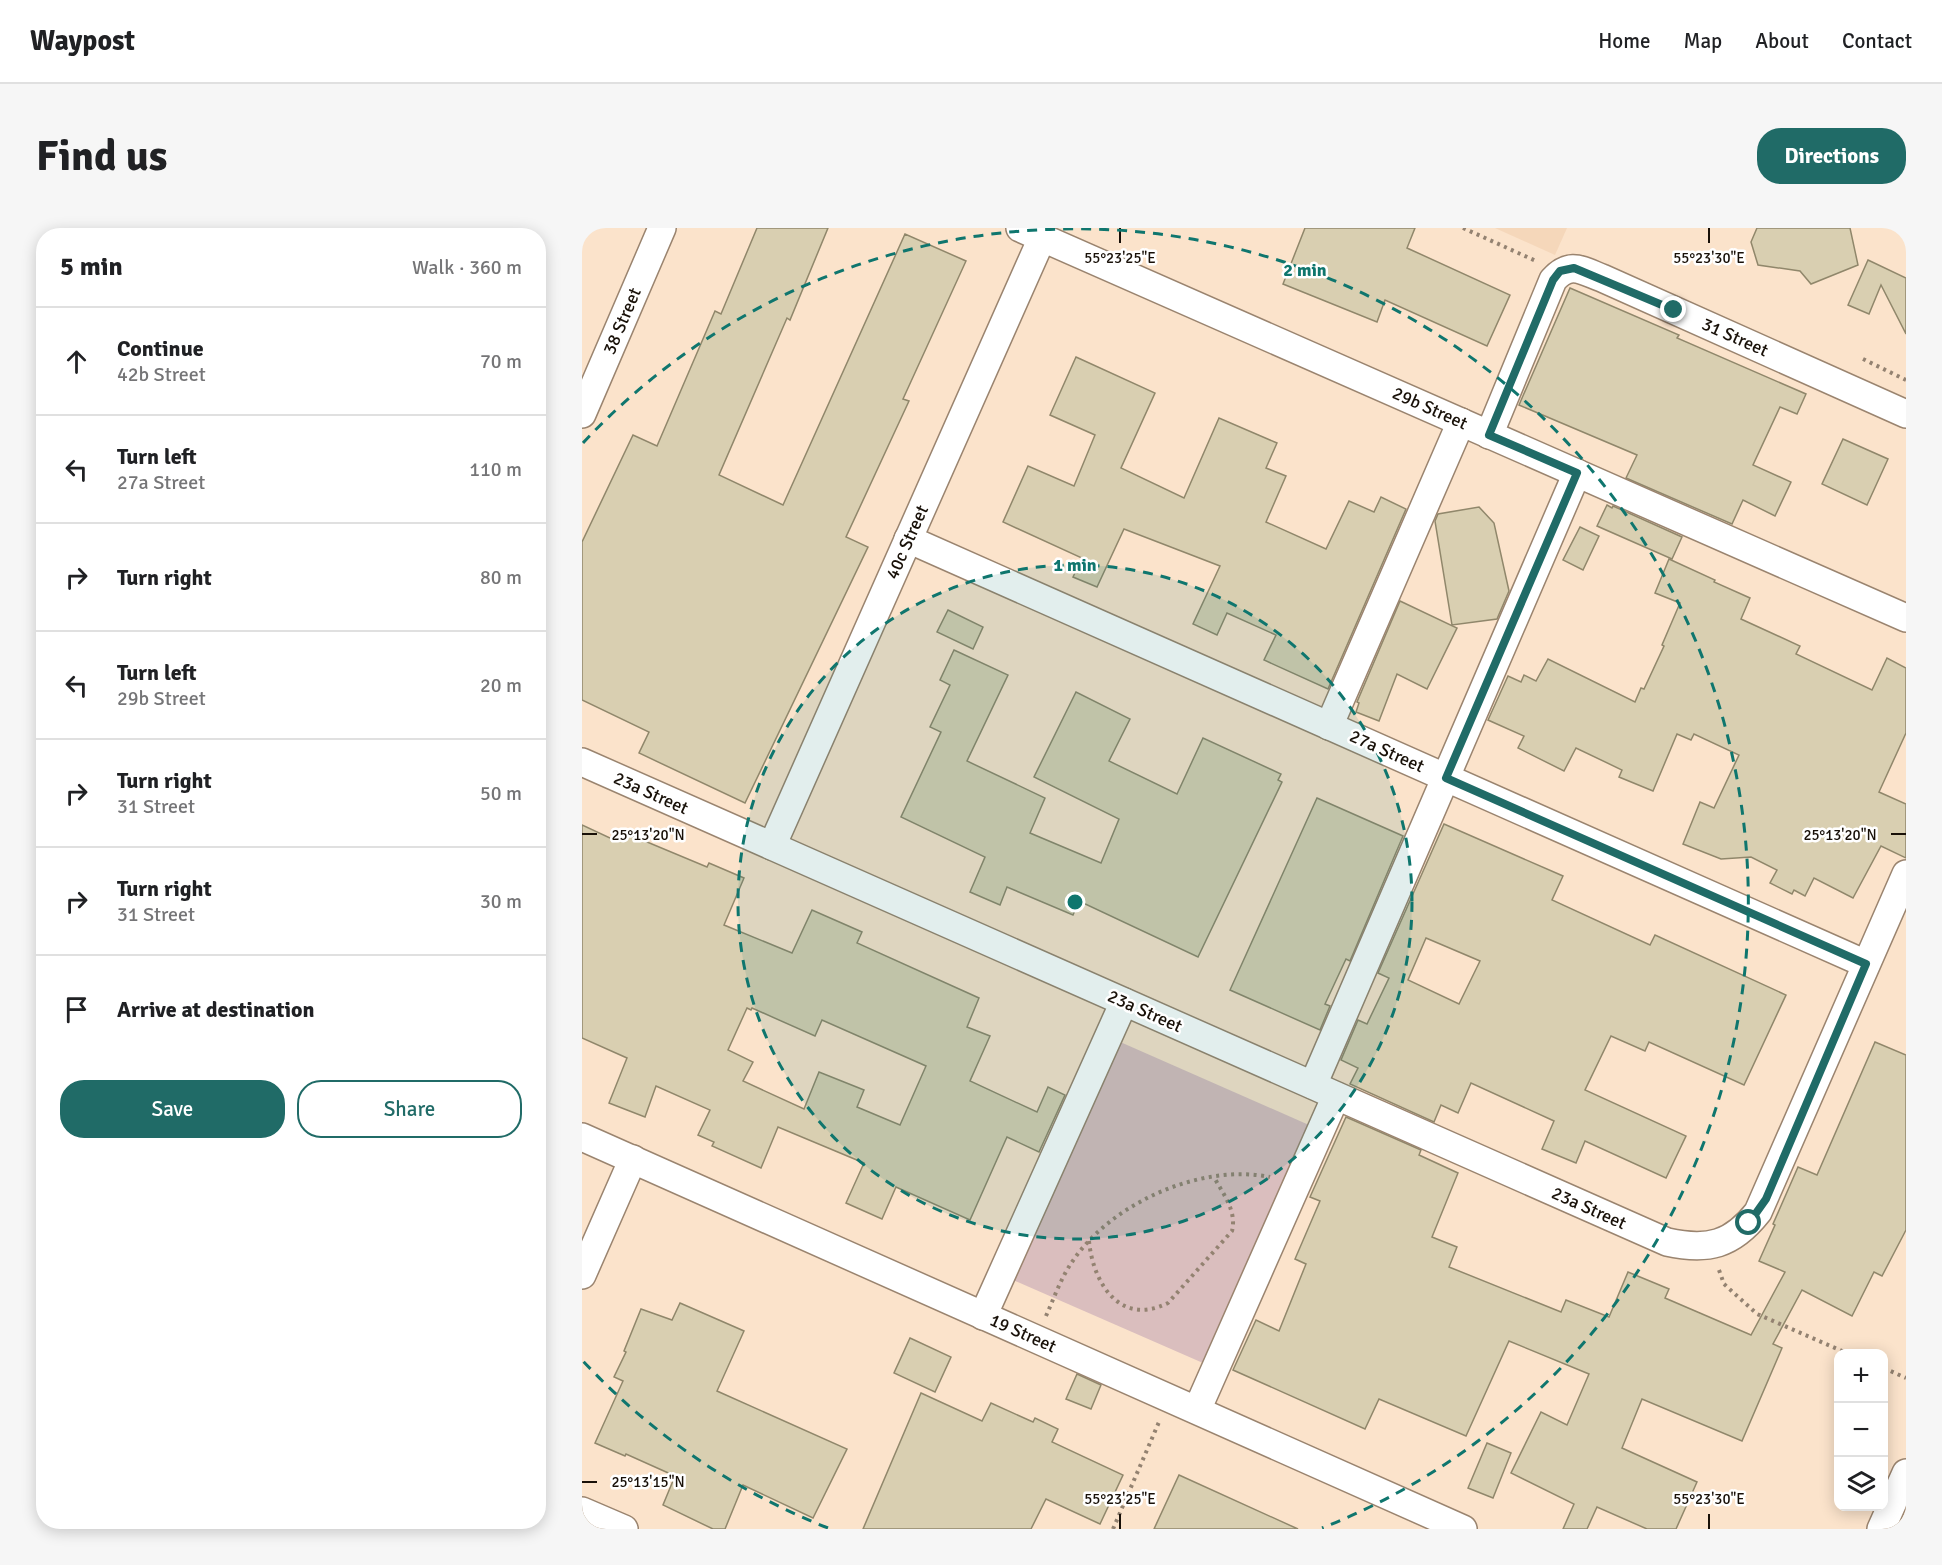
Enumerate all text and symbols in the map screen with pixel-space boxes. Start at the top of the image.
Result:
text: Waypost [30,24,135,58]
text: Home [1598,28,1651,54]
text: Map [1684,28,1722,54]
text: About [1755,28,1809,54]
text: Contact [1842,28,1912,54]
button: Directions [1757,128,1906,184]
text: Find us [36,131,167,182]
text: 55°23'25"E [1084,249,1156,267]
text: 55°23'30"E [1673,249,1745,267]
text: 5 min [60,251,123,283]
text: Walk · 360 m [412,255,522,280]
text: 2 min [1283,259,1327,281]
street label: 38 Street [598,284,646,358]
route end [1660,296,1686,322]
street label: 31 Street [1698,313,1772,361]
text: Continue [117,335,204,362]
icon: ahead [60,345,93,378]
text: 70 m [480,349,522,374]
text: 42b Street [117,362,206,387]
street label: 29b Street [1389,382,1471,434]
text: Turn left [117,443,197,470]
icon: left [60,453,93,486]
text: 110 m [469,457,522,482]
text: 27a Street [117,470,205,495]
street label: 40c Street [881,502,933,582]
text: 1 min [1053,554,1097,576]
icon: right [60,561,93,594]
text: Turn right [117,564,212,591]
text: 80 m [480,565,522,590]
text: Turn left [117,659,197,686]
icon: left [60,669,93,702]
text: 20 m [480,673,522,698]
text: 29b Street [117,686,206,711]
street label: 27a Street [1346,725,1428,777]
text: Turn right [117,767,212,794]
street label: 23a Street [610,767,692,819]
icon: right [60,777,93,810]
text: 50 m [480,781,522,806]
text: 31 Street [117,794,195,819]
text: 25°13'20"N [611,826,685,844]
text: 25°13'20"N [1803,826,1877,844]
text: Turn right [117,875,212,902]
icon: right [60,885,93,918]
text: 30 m [480,889,522,914]
centre of rings [1065,892,1085,912]
text: 31 Street [117,902,195,927]
street label: 23a Street [1104,985,1186,1037]
icon: arrive [60,993,93,1026]
text: Arrive at destination [117,996,314,1023]
button: Save [60,1080,285,1138]
button: Share [297,1080,522,1138]
street label: 23a Street [1548,1182,1630,1234]
route start [1735,1209,1761,1235]
street label: 19 Street [986,1309,1060,1357]
map controls [1834,1349,1888,1511]
button: + [1834,1349,1888,1403]
button: − [1834,1403,1888,1457]
button: layers [1834,1457,1888,1511]
text: 25°13'15"N [611,1473,685,1491]
text: 55°23'25"E [1084,1490,1156,1508]
text: 55°23'30"E [1673,1490,1745,1508]

